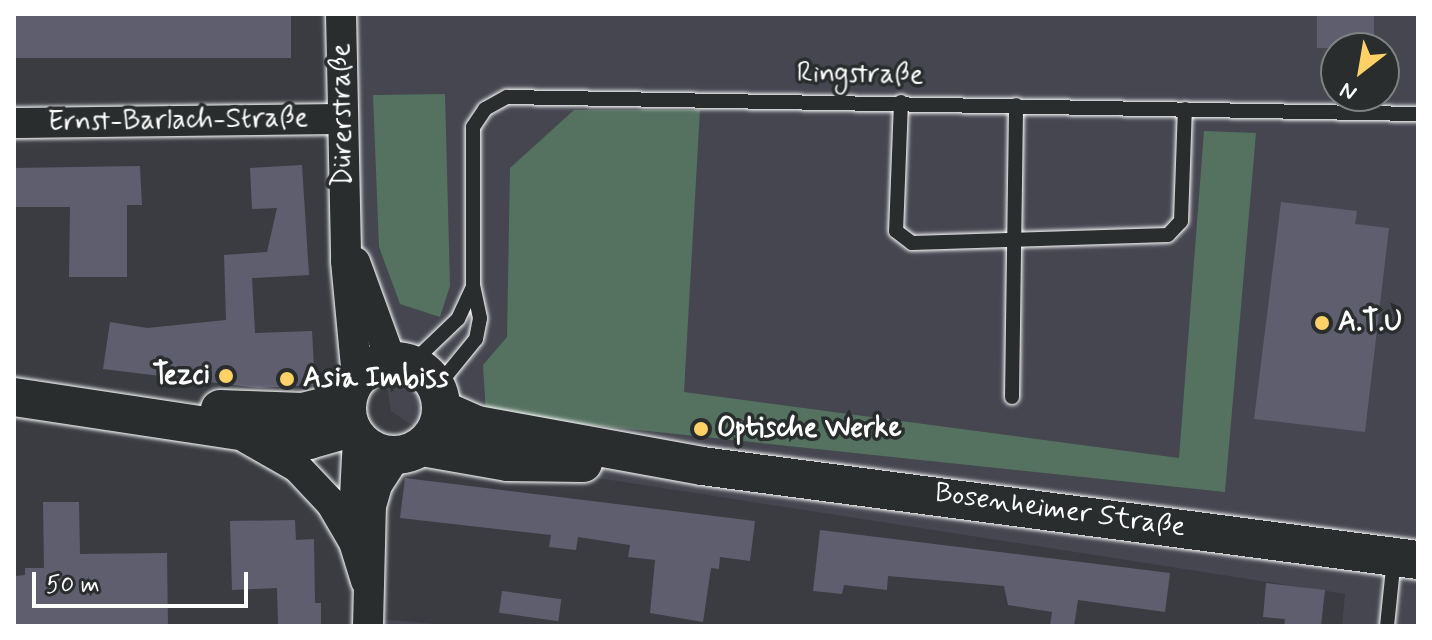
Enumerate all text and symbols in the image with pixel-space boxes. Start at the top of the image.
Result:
north arrow [1320,32,1400,112]
street label: Dürerstraße [325,43,361,187]
street label: Ringstraße [796,57,924,93]
text: N [1335,75,1362,107]
street label: Ernst-Barlach-Straße [47,102,309,140]
place label: A.T.U [1338,306,1402,340]
marker: A.T.U [1313,314,1331,332]
place label: Tezci [152,359,210,393]
place label: Asia Imbiss [303,362,449,396]
marker: Tezci [217,367,235,385]
marker: Asia Imbiss [278,370,296,388]
place label: Optische Werke [717,412,901,446]
marker: Optische Werke [692,420,710,438]
street label: Bosenheimer Straße [935,477,1185,545]
scale bar [36,556,252,606]
text: 50 m [46,570,100,601]

